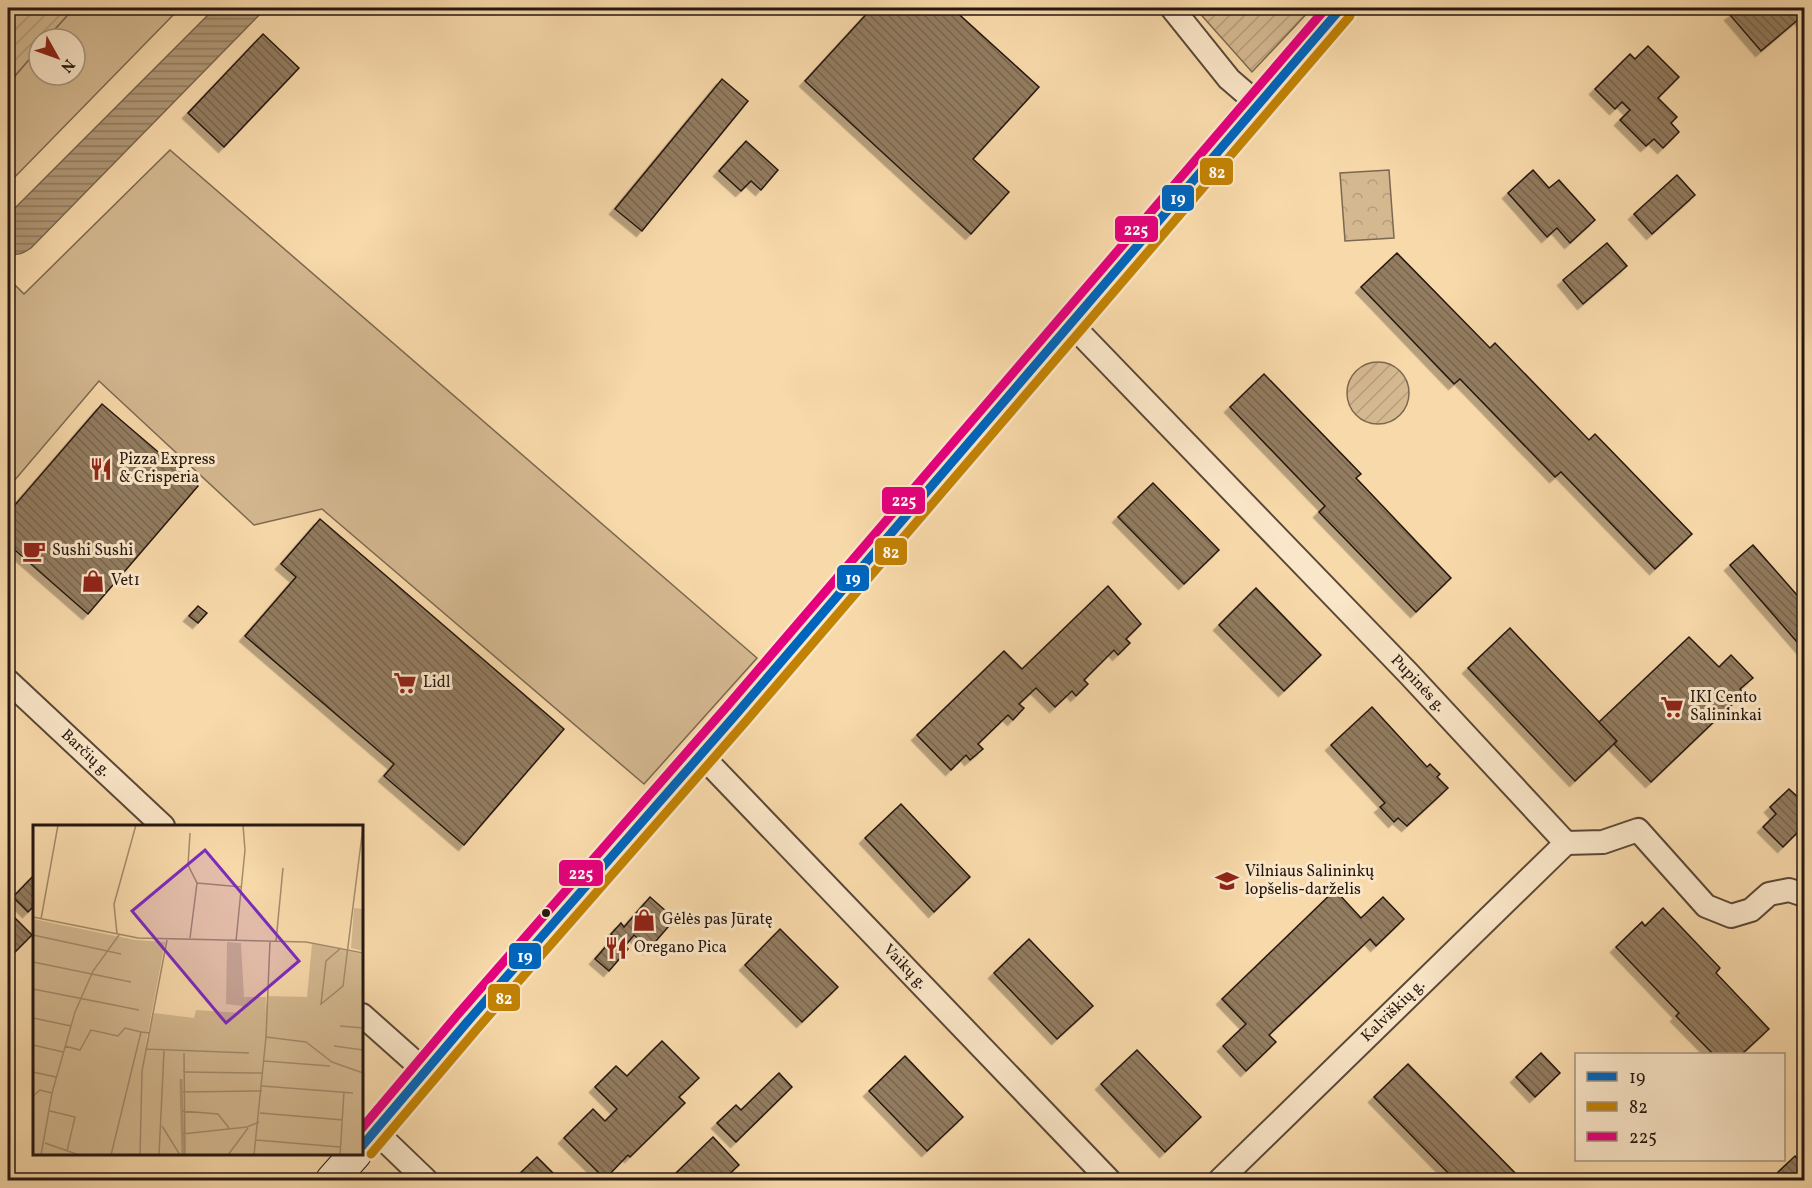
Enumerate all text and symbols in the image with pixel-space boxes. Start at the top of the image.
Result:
north arrow [27,27,87,87]
text: N [55,54,79,77]
line badge: 82 [1199,157,1234,186]
text: 82 [1209,163,1225,185]
line badge: 19 [1161,184,1195,212]
text: 19 [1170,189,1186,211]
line badge: 225 [1114,215,1159,243]
text: 225 [1124,220,1148,242]
place label: Pizza Express & Crisperia [119,449,216,489]
restaurant icon: Pizza Express & Crisperia [88,456,114,482]
line badge: 225 [881,486,926,515]
text: 225 [892,491,916,513]
line badge: 82 [874,537,908,566]
cafe icon: Sushi Sushi [21,538,47,564]
place label: Sushi Sushi [52,540,133,562]
text: 82 [883,543,899,565]
line badge: 19 [836,564,870,592]
shop icon: Vet1 [80,568,106,594]
text: 19 [845,569,861,591]
place label: Vet1 [111,570,140,592]
street label: Pupinės g. [1385,650,1450,717]
supermarket icon: Lidl [392,670,418,696]
place label: Lidl [423,672,451,694]
place label: IKI Cento Salininkai [1690,687,1762,727]
supermarket icon: IKI Cento Salininkai [1659,694,1685,720]
street label: Barčių g. [56,725,115,782]
inset map [33,825,363,1155]
line badge: 225 [558,859,604,887]
place label: Vilniaus Salininkų lopšelis-darželis [1245,861,1374,901]
text: 225 [569,864,593,886]
school or university icon: Vilniaus Salininkų lopšelis-darželis [1214,868,1240,894]
unlabelled marker [540,907,552,919]
shop icon: Gėlės pas Jūratę [631,907,657,933]
place label: Gėlės pas Jūratę [662,909,773,931]
restaurant icon: Oregano Pica [603,935,629,961]
place label: Oregano Pica [634,937,727,959]
street label: Vaikų g. [878,940,932,995]
line badge: 19 [508,942,542,970]
text: 19 [517,947,533,969]
street label: Kalviškių g. [1356,975,1430,1047]
line badge: 82 [487,983,521,1012]
text: 82 [496,989,512,1011]
legend [1575,1053,1785,1161]
text: 19 [1629,1066,1645,1091]
text: 82 [1629,1096,1648,1121]
text: 225 [1629,1126,1657,1151]

